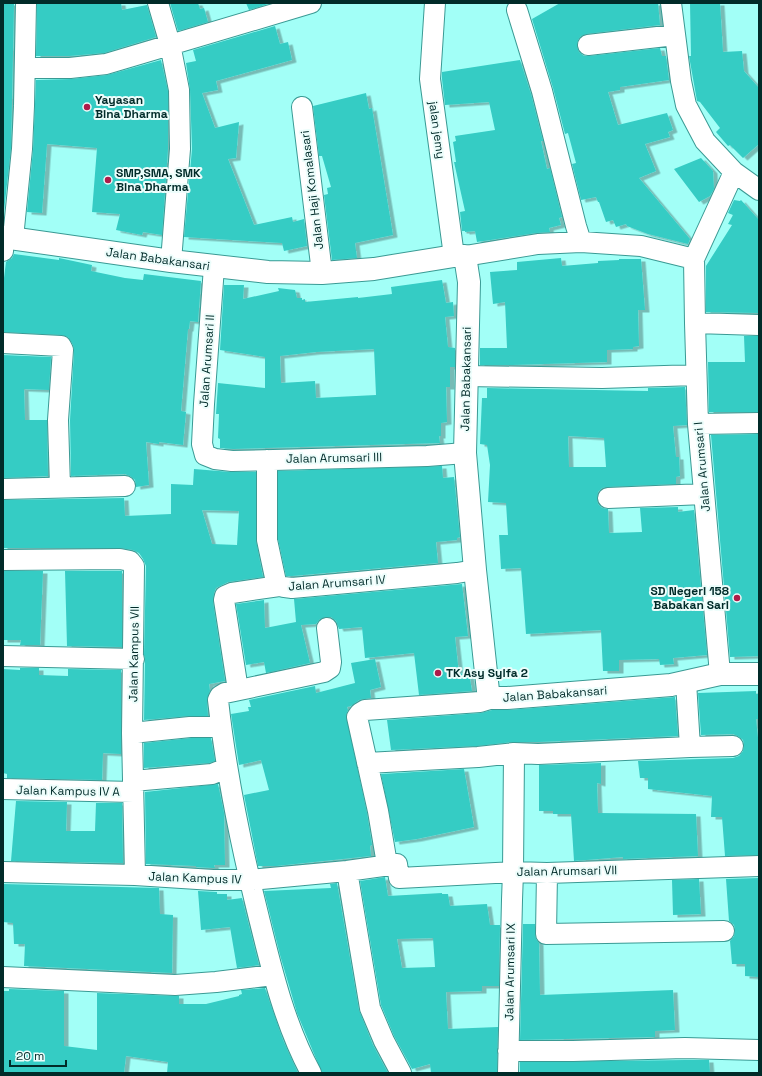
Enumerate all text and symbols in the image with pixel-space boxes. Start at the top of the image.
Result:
place label: Yayasan Bina Dharma [95,92,168,122]
street label: jalan jemy [425,99,449,160]
marker: Yayasan Bina Dharma [82,102,92,112]
street label: Jalan Haji Komalasari [297,129,327,250]
place label: SMP,SMA, SMK Bina Dharma [116,165,201,195]
marker: SMP,SMA, SMK Bina Dharma [103,175,113,185]
street label: Jalan Babakansari [105,244,211,274]
street label: Jalan Arumsari II [196,314,218,408]
street label: Jalan Babakansari [457,326,475,431]
street label: Jalan Arumsari I [690,421,714,513]
street label: Jalan Arumsari III [286,449,382,467]
street label: Jalan Arumsari IV [288,572,387,594]
place label: SD Negeri 158 Babakan Sari [650,583,729,613]
marker: SD Negeri 158 Babakan Sari [732,593,742,603]
street label: Jalan Kampus VII [125,606,143,702]
place label: TK Asy Syifa 2 [446,665,528,681]
marker: TK Asy Syifa 2 [433,668,443,678]
street label: Jalan Babakansari [502,682,608,706]
street label: Jalan Kampus IV A [16,782,120,800]
street label: Jalan Arumsari VII [517,862,617,880]
street label: Jalan Kampus IV [148,868,243,888]
street label: Jalan Arumsari IX [501,923,519,1021]
scale bar [10,1042,66,1068]
text: 20 m [16,1048,44,1064]

